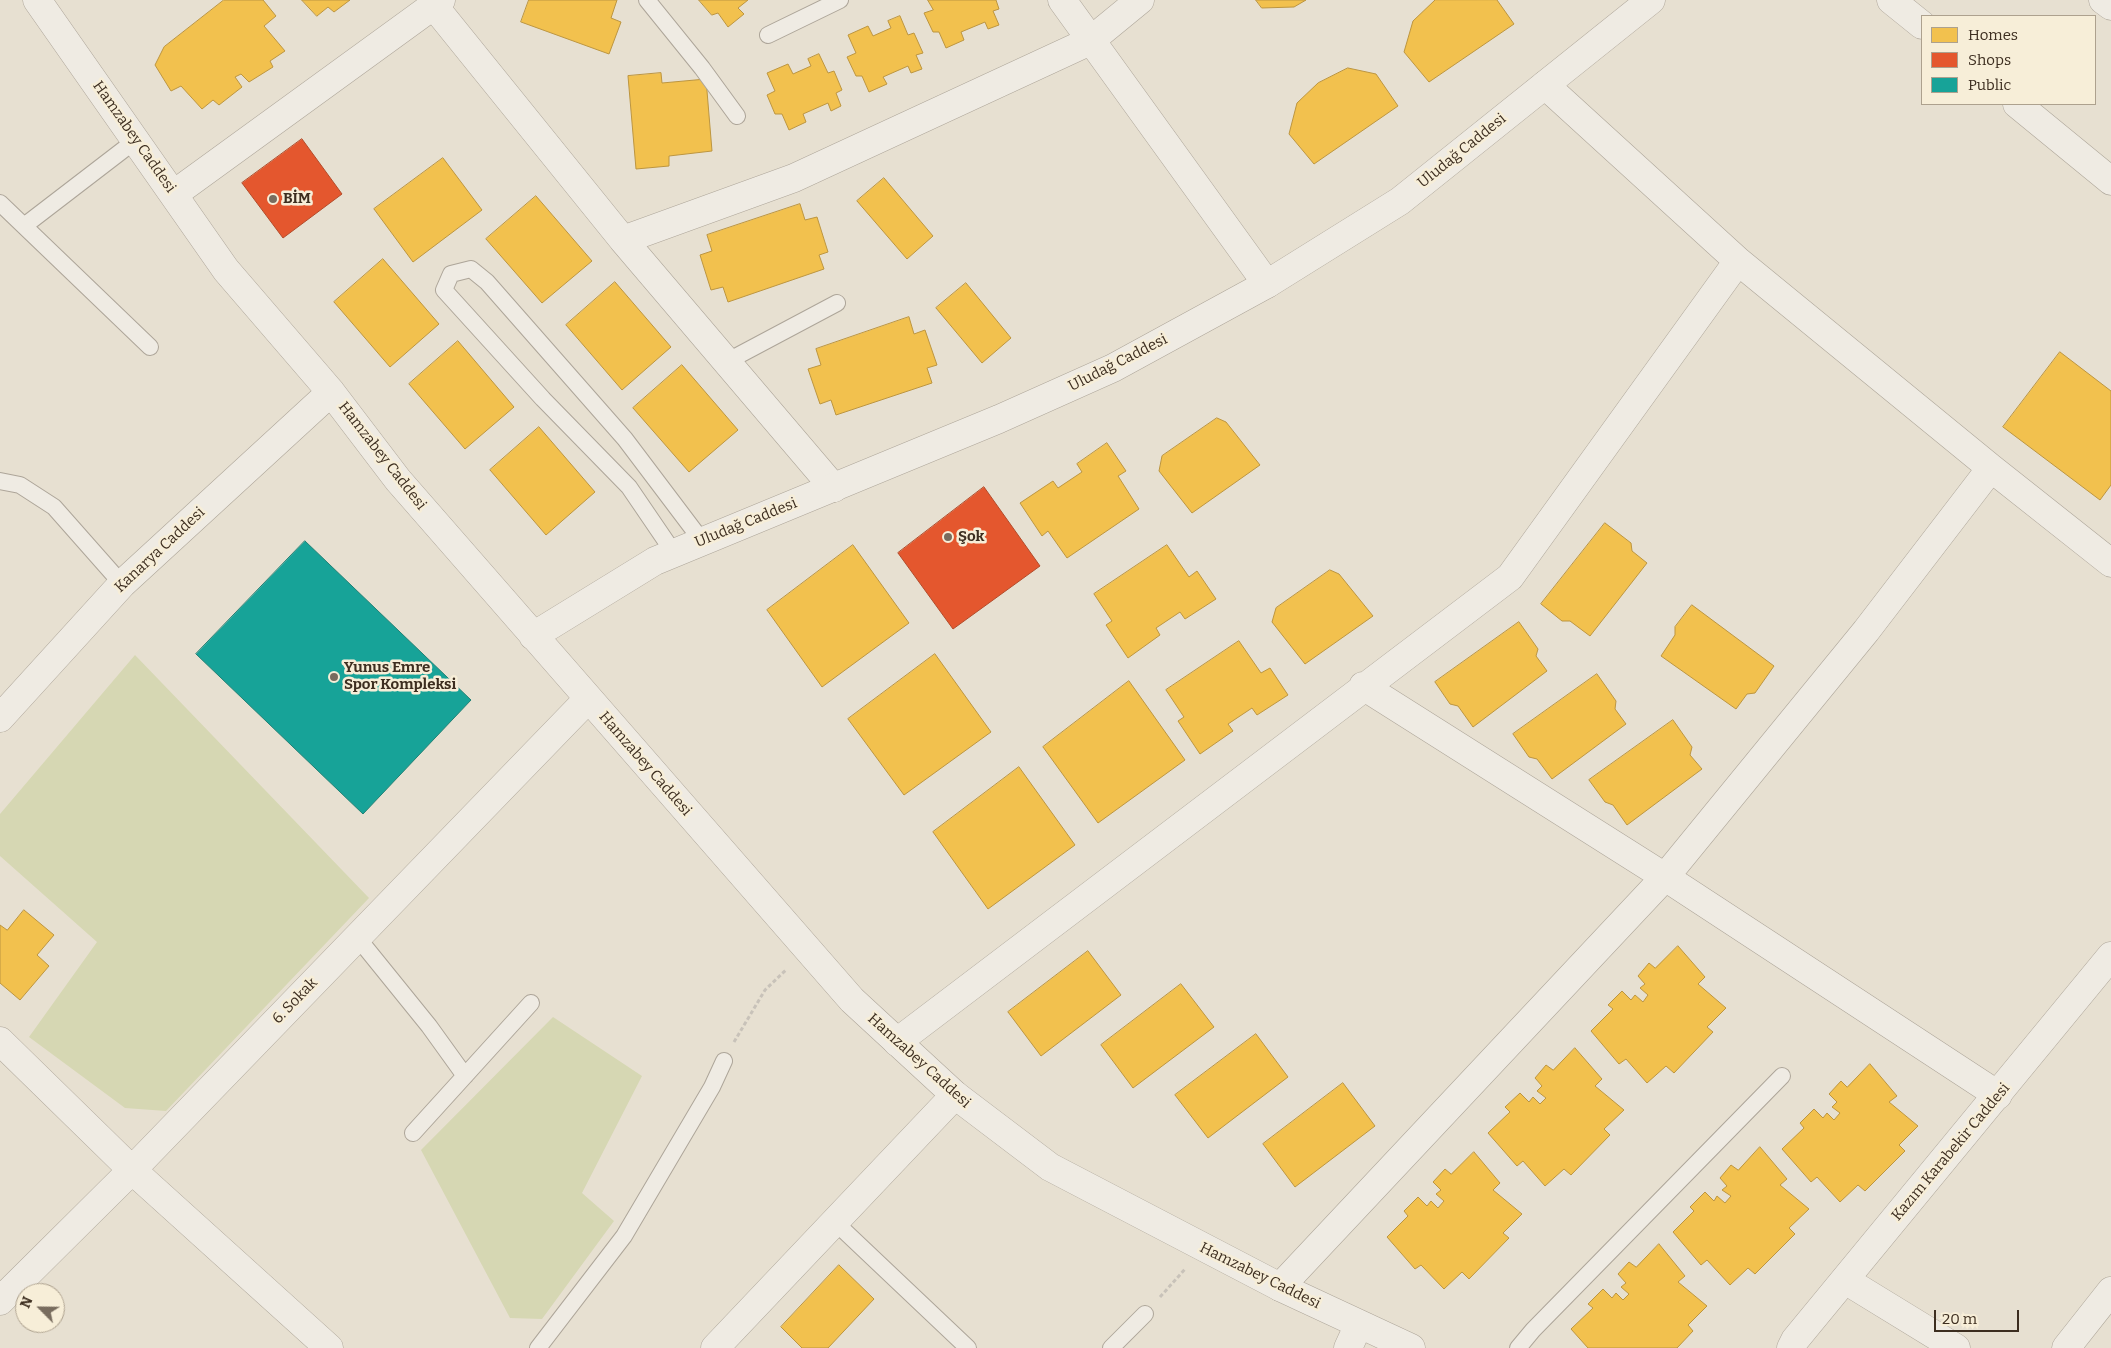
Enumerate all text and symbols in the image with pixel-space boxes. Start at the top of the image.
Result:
legend [1921,15,2096,105]
text: Homes [1968,26,2018,44]
text: Shops [1968,51,2011,69]
text: Public [1968,76,2011,94]
street label: Hamzabey Caddesi [89,78,179,196]
street label: Uludağ Caddesi [1414,110,1510,192]
place label: BİM [283,190,311,208]
marker: BİM [267,193,279,205]
street label: Uludağ Caddesi [1066,330,1170,396]
street label: Hamzabey Caddesi [334,398,430,514]
street label: Uludağ Caddesi [692,494,800,552]
street label: Kanarya Caddesi [111,504,209,596]
place label: Şok [958,528,984,546]
marker: Şok [942,531,954,543]
place label: Yunus Emre Spor Kompleksi [344,659,456,694]
marker: Yunus Emre Spor Kompleksi [328,671,340,683]
street label: Hamzabey Caddesi [595,708,695,820]
street label: 6. Sokak [269,974,321,1028]
street label: Hamzabey Caddesi [864,1010,974,1112]
street label: Kazım Karabekir Caddesi [1888,1079,2014,1225]
street label: Hamzabey Caddesi [1197,1239,1323,1313]
north arrow [15,1283,65,1333]
text: N [17,1294,37,1311]
scale bar [1936,1300,2021,1332]
text: 20 m [1942,1310,1977,1328]

